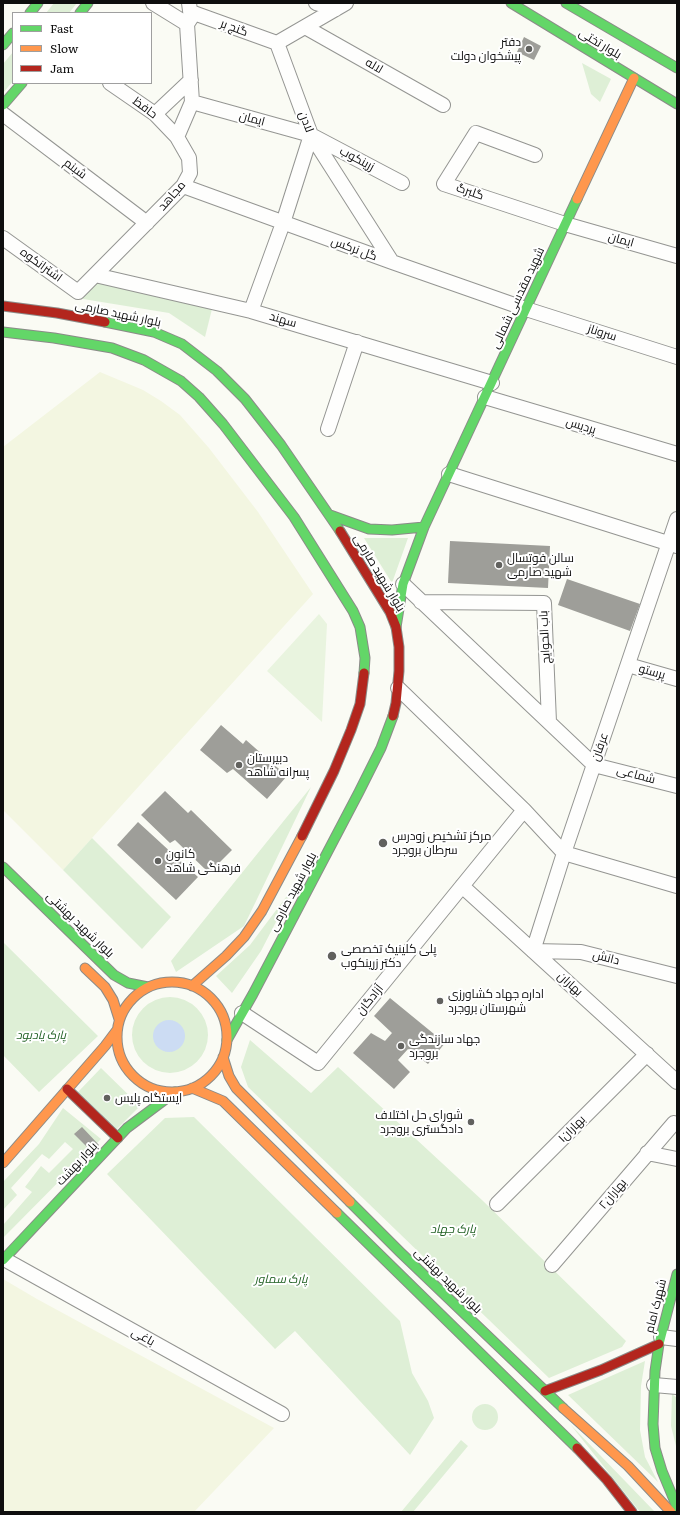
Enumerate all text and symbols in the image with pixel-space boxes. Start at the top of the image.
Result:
legend [12,12,152,84]
street label: گنج بر [218,16,250,40]
text: Fast [50,19,73,37]
street label: بلوار تختی [576,26,624,62]
place label: دفتر پیشخوان دولت [451,35,521,63]
text: Slow [50,39,78,57]
marker: دفتر پیشخوان دولت [524,44,534,54]
street label: لاله [363,55,385,77]
text: Jam [50,59,74,77]
street label: حافظ [130,94,160,122]
street label: ایمان [238,109,266,129]
street label: لادن [295,109,317,135]
street label: زرینکوب [337,144,377,174]
street label: شبنم [61,156,89,182]
street label: مجاهد [155,178,189,214]
street label: گلبرگ [454,181,486,203]
street label: ایمان [606,229,636,251]
street label: گل نرکس [329,234,379,264]
street label: اشترانکوه [17,245,65,285]
street label: شهید مقدسی شمالی [488,245,548,351]
street label: بلوار شهید صارمی [74,298,162,330]
street label: سهند [268,309,298,331]
street label: سروناز [586,322,618,344]
street label: پردیس [564,415,598,437]
street label: بلوار شهید صارمی [350,532,408,614]
place label: سالن فوتسال شهید صارمی [507,551,574,579]
marker: سالن فوتسال شهید صارمی [494,560,504,570]
street label: باب الحوایج [536,610,554,664]
street label: پرستو [637,661,667,683]
street label: عرفان [588,731,612,763]
place label: دبیرستان پسرانه شاهد [247,751,309,779]
marker: دبیرستان پسرانه شاهد [234,760,244,770]
street label: شماعی [615,763,657,787]
place label: مرکز تشخیص زودرس سرطان بروجرد [392,829,491,857]
marker: مرکز تشخیص زودرس سرطان بروجرد [377,837,389,849]
place label: کانون فرهنگی شاهد [166,847,241,875]
street label: بلوار شهید صارمی [266,850,320,934]
marker: کانون فرهنگی شاهد [153,856,163,866]
street label: بلوار شهید بهشتی [43,889,117,961]
place label: پلی کلینیک تخصصی دکتر زرینکوب [341,942,436,970]
street label: دانش [591,948,621,968]
marker: پلی کلینیک تخصصی دکتر زرینکوب [326,950,338,962]
street label: بهاران [554,969,586,999]
street label: آزادگان [353,982,387,1018]
place label: اداره جهاد کشاورزی شهرستان بروجرد [448,987,544,1015]
marker: اداره جهاد کشاورزی شهرستان بروجرد [435,996,445,1006]
park label: پارک یادبود [16,1028,66,1042]
place label: جهاد سازندگی بروجرد [409,1032,480,1060]
marker: جهاد سازندگی بروجرد [396,1041,406,1051]
place label: ایستگاه پلیس [115,1091,182,1105]
marker: ایستگاه پلیس [102,1093,112,1103]
place label: شورای حل اختلاف دادگستری بروجرد [375,1108,463,1136]
street label: بهاران۱ [555,1112,589,1146]
marker: شورای حل اختلاف دادگستری بروجرد [466,1117,476,1127]
street label: بلوار بهشت [53,1139,101,1189]
street label: بهاران۲ [596,1176,630,1212]
park label: پارک جهاد [430,1222,476,1236]
street label: بلوار شهید بهشتی [411,1245,485,1317]
park label: پارک سماور [255,1272,307,1286]
street label: شهرک امام [642,1277,670,1335]
street label: باغی [129,1325,157,1349]

